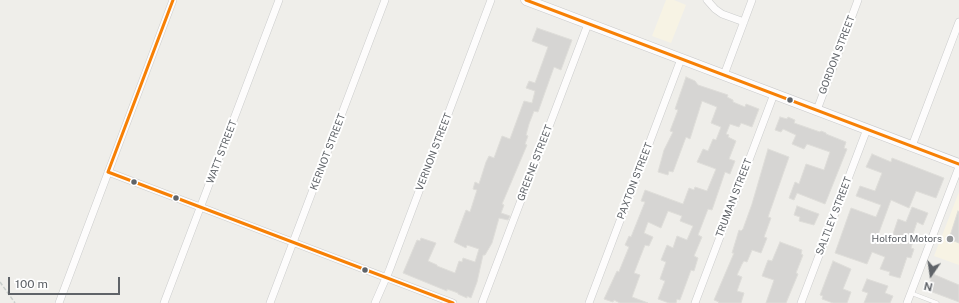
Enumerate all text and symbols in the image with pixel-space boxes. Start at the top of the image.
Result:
street label: GORDON STREET [816,14,858,96]
unlabelled marker [785,95,795,105]
street label: VERNON STREET [414,111,454,193]
street label: KERNOT STREET [308,112,348,192]
street label: WATT STREET [204,119,240,185]
street label: GREENE STREET [515,123,555,203]
street label: PAXTON STREET [615,141,655,221]
street label: TRUMAN STREET [713,157,755,239]
street label: SALTLEY STREET [814,175,854,257]
unlabelled marker [129,177,139,187]
unlabelled marker [171,193,181,203]
place label: Holford Motors [872,233,942,245]
marker: Holford Motors [945,234,955,244]
north arrow [911,255,951,295]
unlabelled marker [360,265,370,275]
scale bar [10,269,122,295]
text: 100 m [15,277,48,291]
text: N [923,280,934,294]

